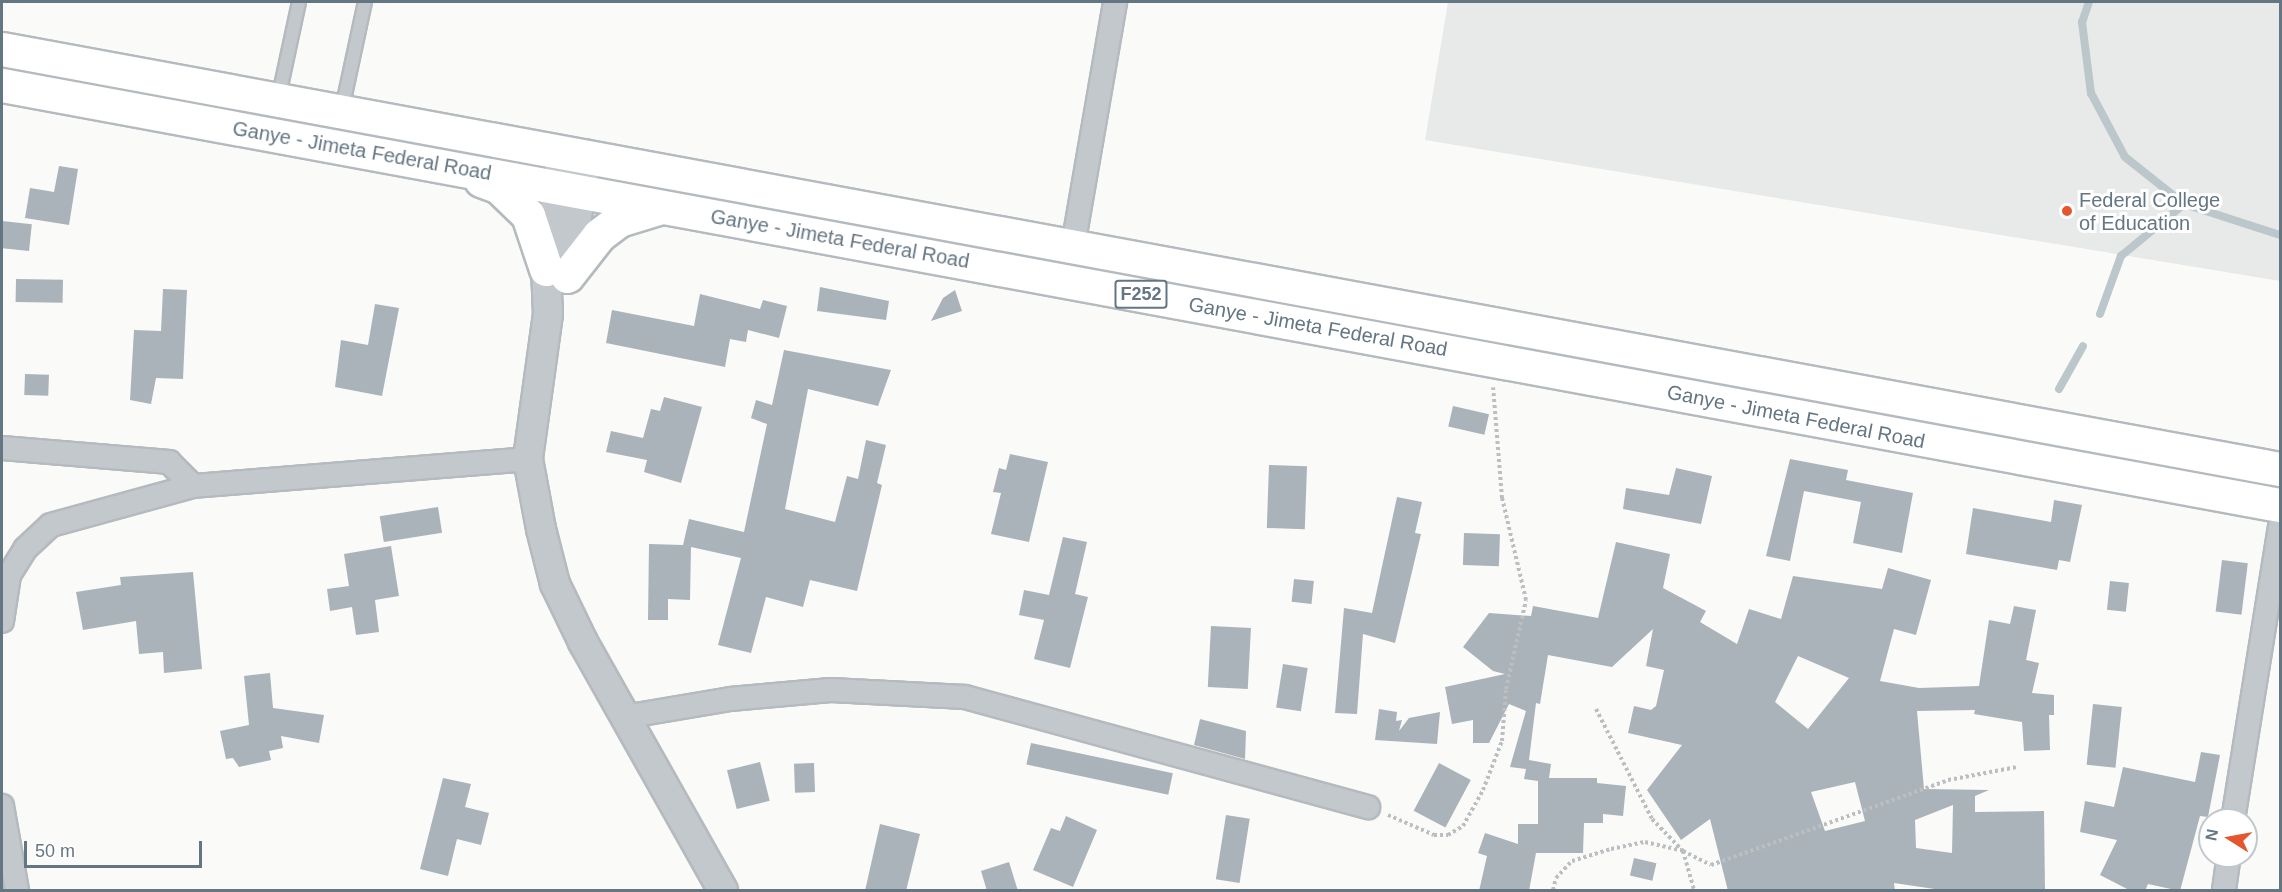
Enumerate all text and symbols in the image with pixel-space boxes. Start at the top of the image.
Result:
street label: Ganye - Jimeta Federal Road [231,116,493,186]
place label: Federal College of Education [2079,188,2220,235]
street label: Ganye - Jimeta Federal Road [709,204,971,274]
marker: Federal College of Education [2060,204,2074,218]
road number: F252 [1114,279,1168,309]
street label: Ganye - Jimeta Federal Road [1187,292,1449,362]
street label: Ganye - Jimeta Federal Road [1665,380,1927,454]
north arrow [2198,808,2258,868]
text: N [2202,828,2221,842]
scale bar [27,829,206,867]
text: 50 m [35,841,75,861]

